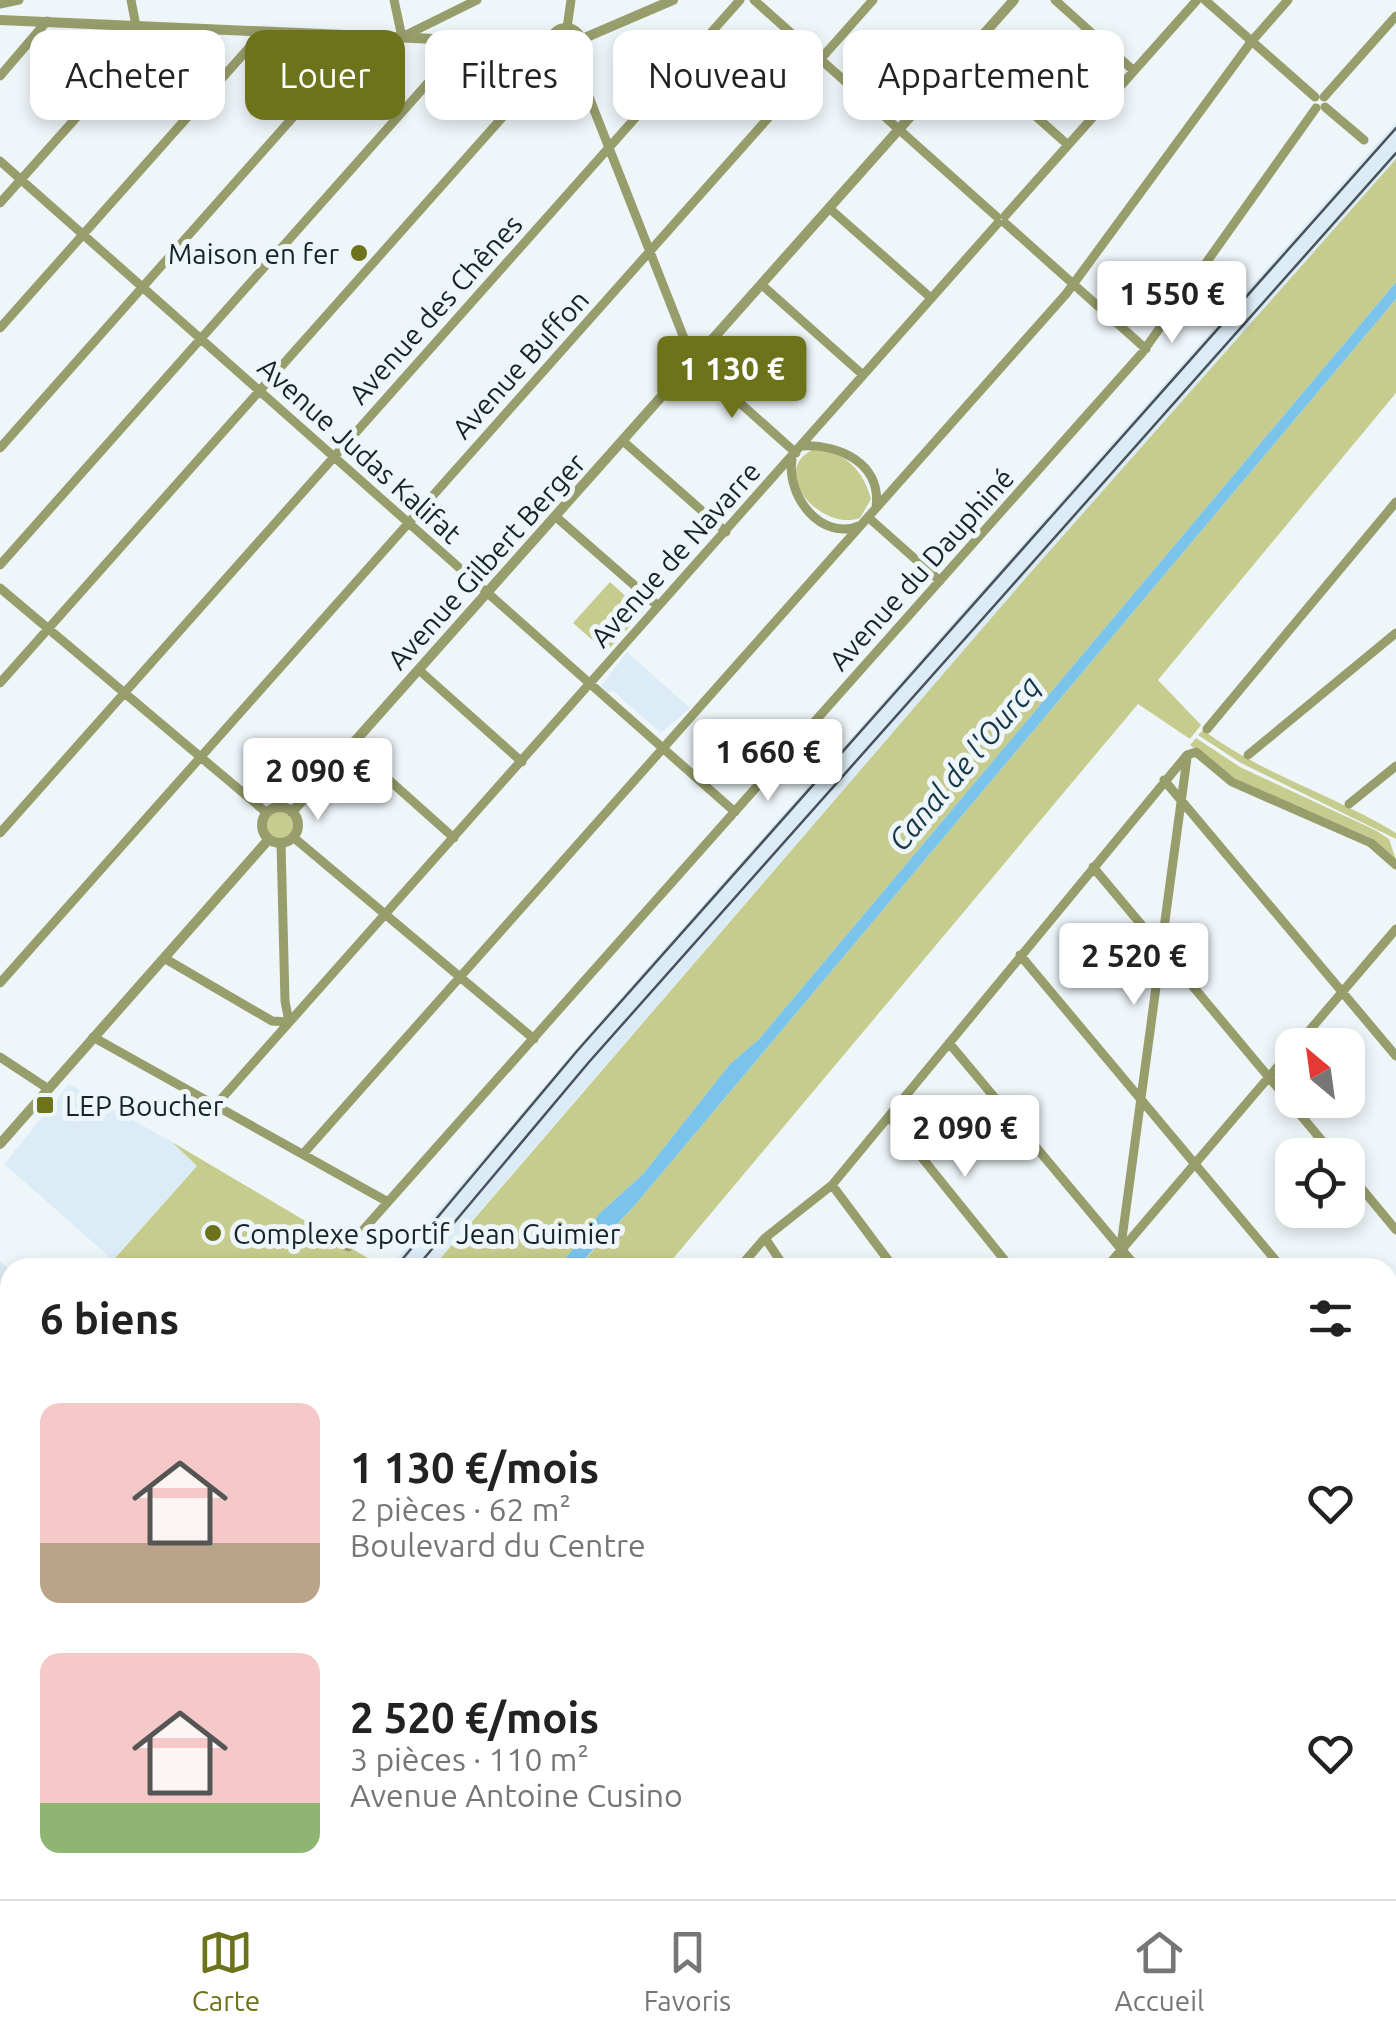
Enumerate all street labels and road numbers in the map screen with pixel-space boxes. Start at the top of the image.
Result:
street label: Avenue des Chênes [342,208,528,410]
street label: Avenue Buffon [446,284,594,444]
street label: Avenue Judas Kalifat [252,351,468,549]
street label: Avenue Gilbert Berger [381,447,591,675]
street label: Avenue de Navarre [584,455,766,653]
street label: Avenue du Dauphiné [822,462,1020,676]

